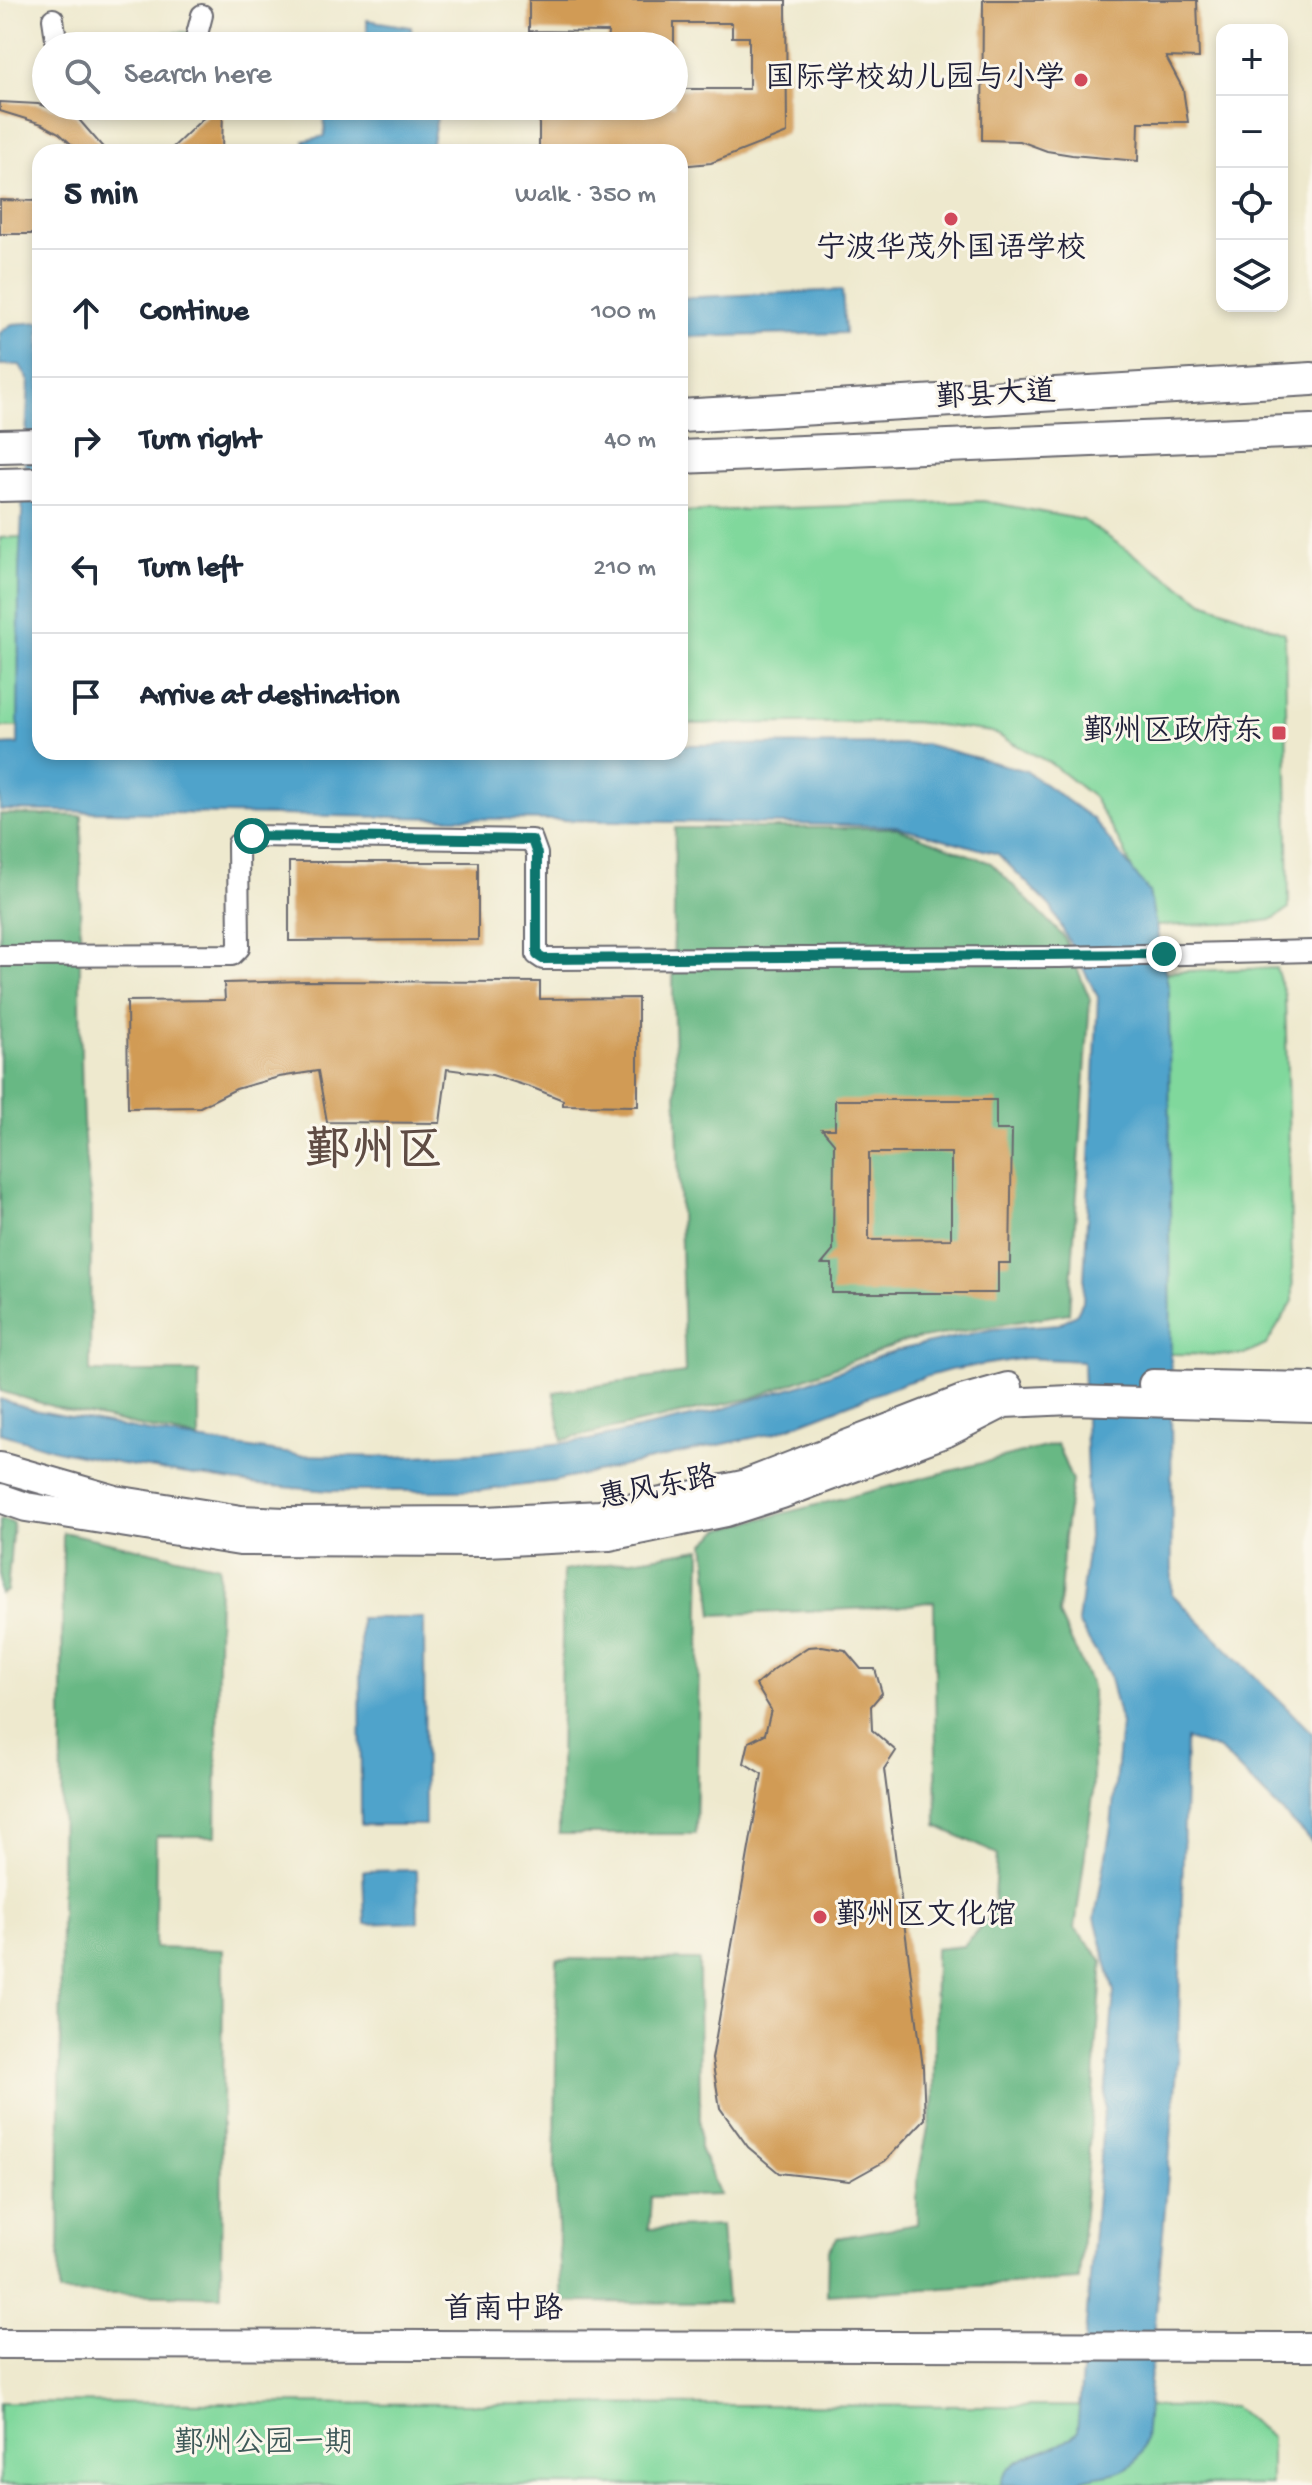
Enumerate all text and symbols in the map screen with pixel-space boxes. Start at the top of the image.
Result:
map controls [1216,24,1288,312]
button: + [1216,24,1288,96]
search box [32,32,688,120]
icon: search [60,54,104,98]
text: Search here [124,59,272,94]
place label: 国际学校幼儿园与小学 [765,61,1065,98]
marker: 国际学校幼儿园与小学 [1072,71,1090,89]
button: − [1216,96,1288,168]
button: locate [1216,168,1288,240]
text: 5 min [64,176,138,216]
text: Walk · 350 m [515,181,656,212]
marker: 宁波华茂外国语学校 [942,210,960,228]
place label: 宁波华茂外国语学校 [816,231,1086,268]
button: layers [1216,240,1288,312]
icon: ahead [64,291,108,335]
text: Continue [140,296,249,331]
text: 100 m [591,298,656,329]
street label: 鄞县大道 [935,374,1057,418]
icon: right [64,419,108,463]
text: Turn right [140,424,260,459]
text: 40 m [604,426,656,457]
icon: left [64,547,108,591]
text: Turn left [140,552,241,587]
text: 210 m [593,554,656,585]
icon: arrive [64,675,108,719]
text: Arrive at destination [140,680,400,715]
place label: 鄞州区政府东 [1083,714,1263,751]
marker: 鄞州区政府东 [1270,724,1288,742]
route start [234,818,270,854]
route end [1146,936,1182,972]
district label: 鄞州区 [305,1125,443,1182]
street label: 惠风东路 [595,1459,720,1519]
place label: 鄞州区文化馆 [836,1898,1016,1935]
marker: 鄞州区文化馆 [811,1908,829,1926]
street label: 首南中路 [443,2291,563,2329]
park label: 鄞州公园一期 [174,2426,354,2463]

